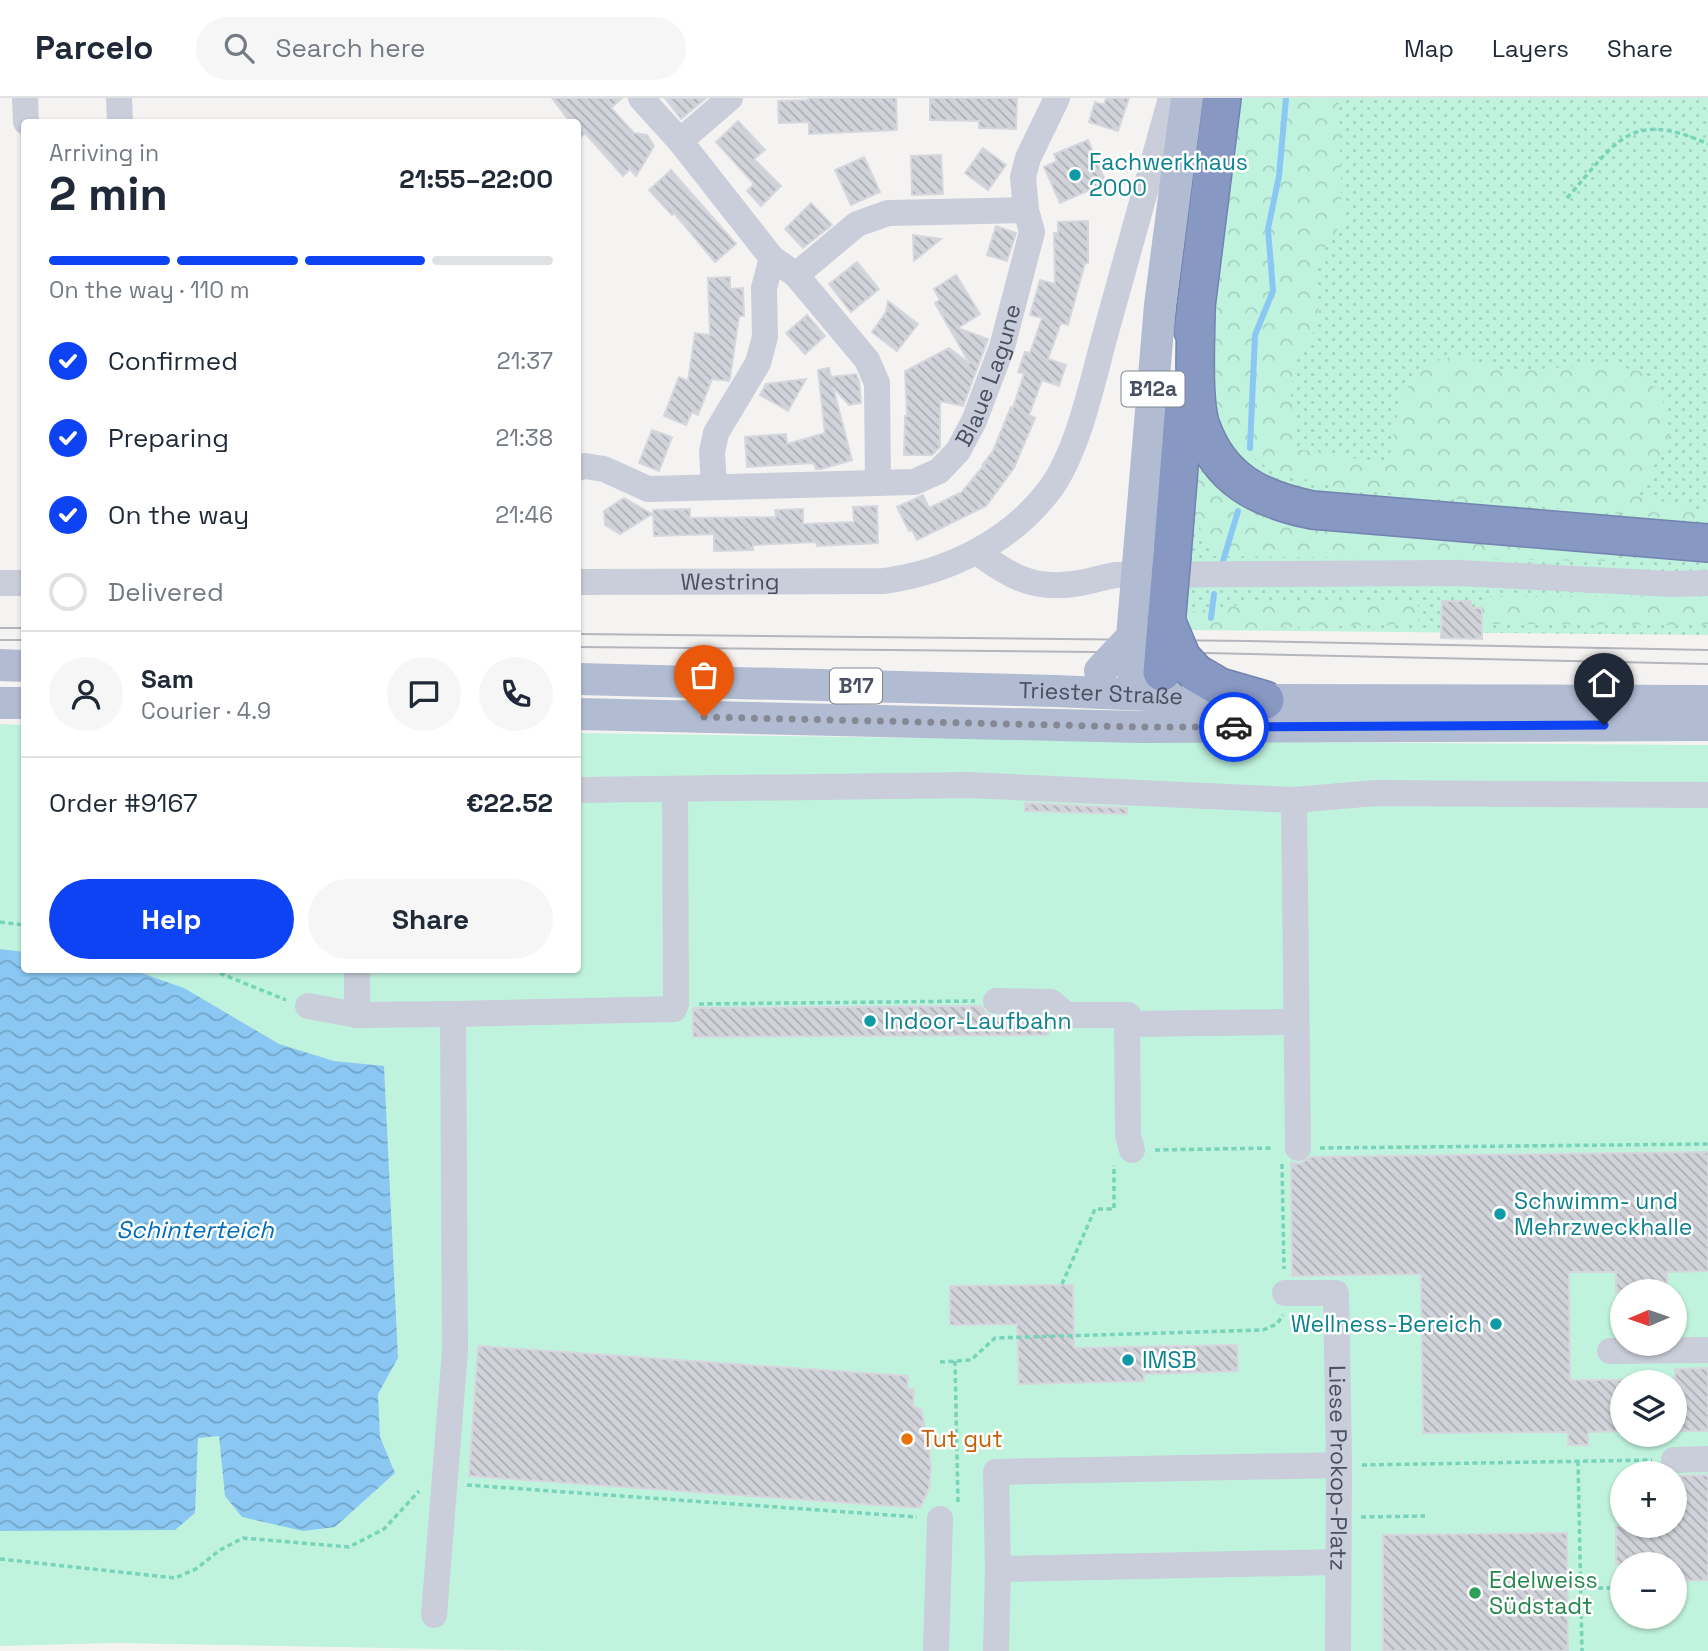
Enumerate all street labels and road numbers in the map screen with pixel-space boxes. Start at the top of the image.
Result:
street label: Blaue Lagune [948,301,1028,452]
road number: B12a [1122,372,1184,406]
street label: Westring [680,566,780,597]
road number: B17 [830,668,882,704]
street label: Triester Straße [1018,675,1184,711]
street label: Liese Prokop-Platz [1322,1365,1354,1571]

